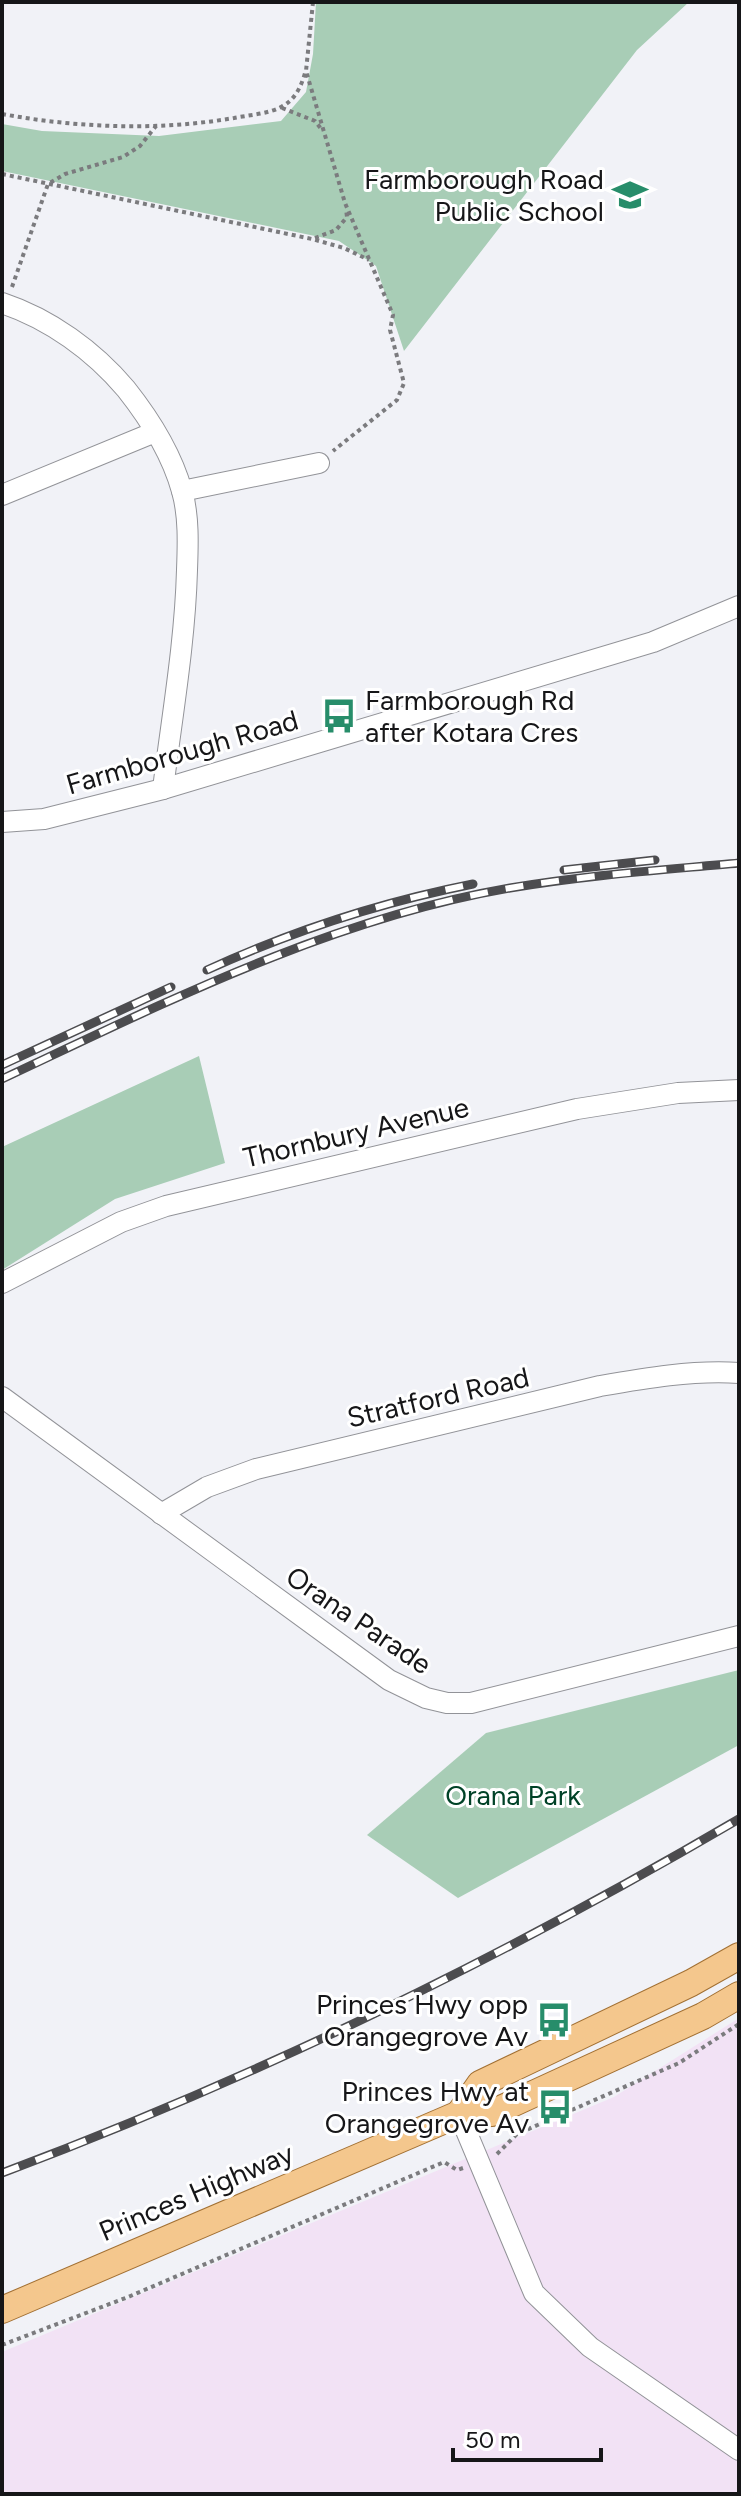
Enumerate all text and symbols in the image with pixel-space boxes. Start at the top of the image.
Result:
place label: Farmborough Road Public School [364,162,604,228]
school or university icon: Farmborough Road Public School [611,176,649,214]
place label: Farmborough Rd after Kotara Cres [365,683,578,749]
bus stop icon: Farmborough Rd after Kotara Cres [320,697,358,735]
street label: Farmborough Road [62,703,302,801]
street label: Thornbury Avenue [240,1090,472,1174]
street label: Stratford Road [344,1360,532,1434]
street label: Orana Parade [280,1559,438,1681]
park label: Orana Park [445,1778,581,1812]
place label: Princes Hwy opp Orangegrove Av [316,1987,528,2053]
bus stop icon: Princes Hwy opp Orangegrove Av [535,2001,573,2039]
place label: Princes Hwy at Orangegrove Av [325,2074,529,2140]
bus stop icon: Princes Hwy at Orangegrove Av [536,2088,574,2126]
street label: Princes Highway [94,2136,299,2248]
scale bar [453,2412,601,2462]
text: 50 m [465,2425,521,2454]

